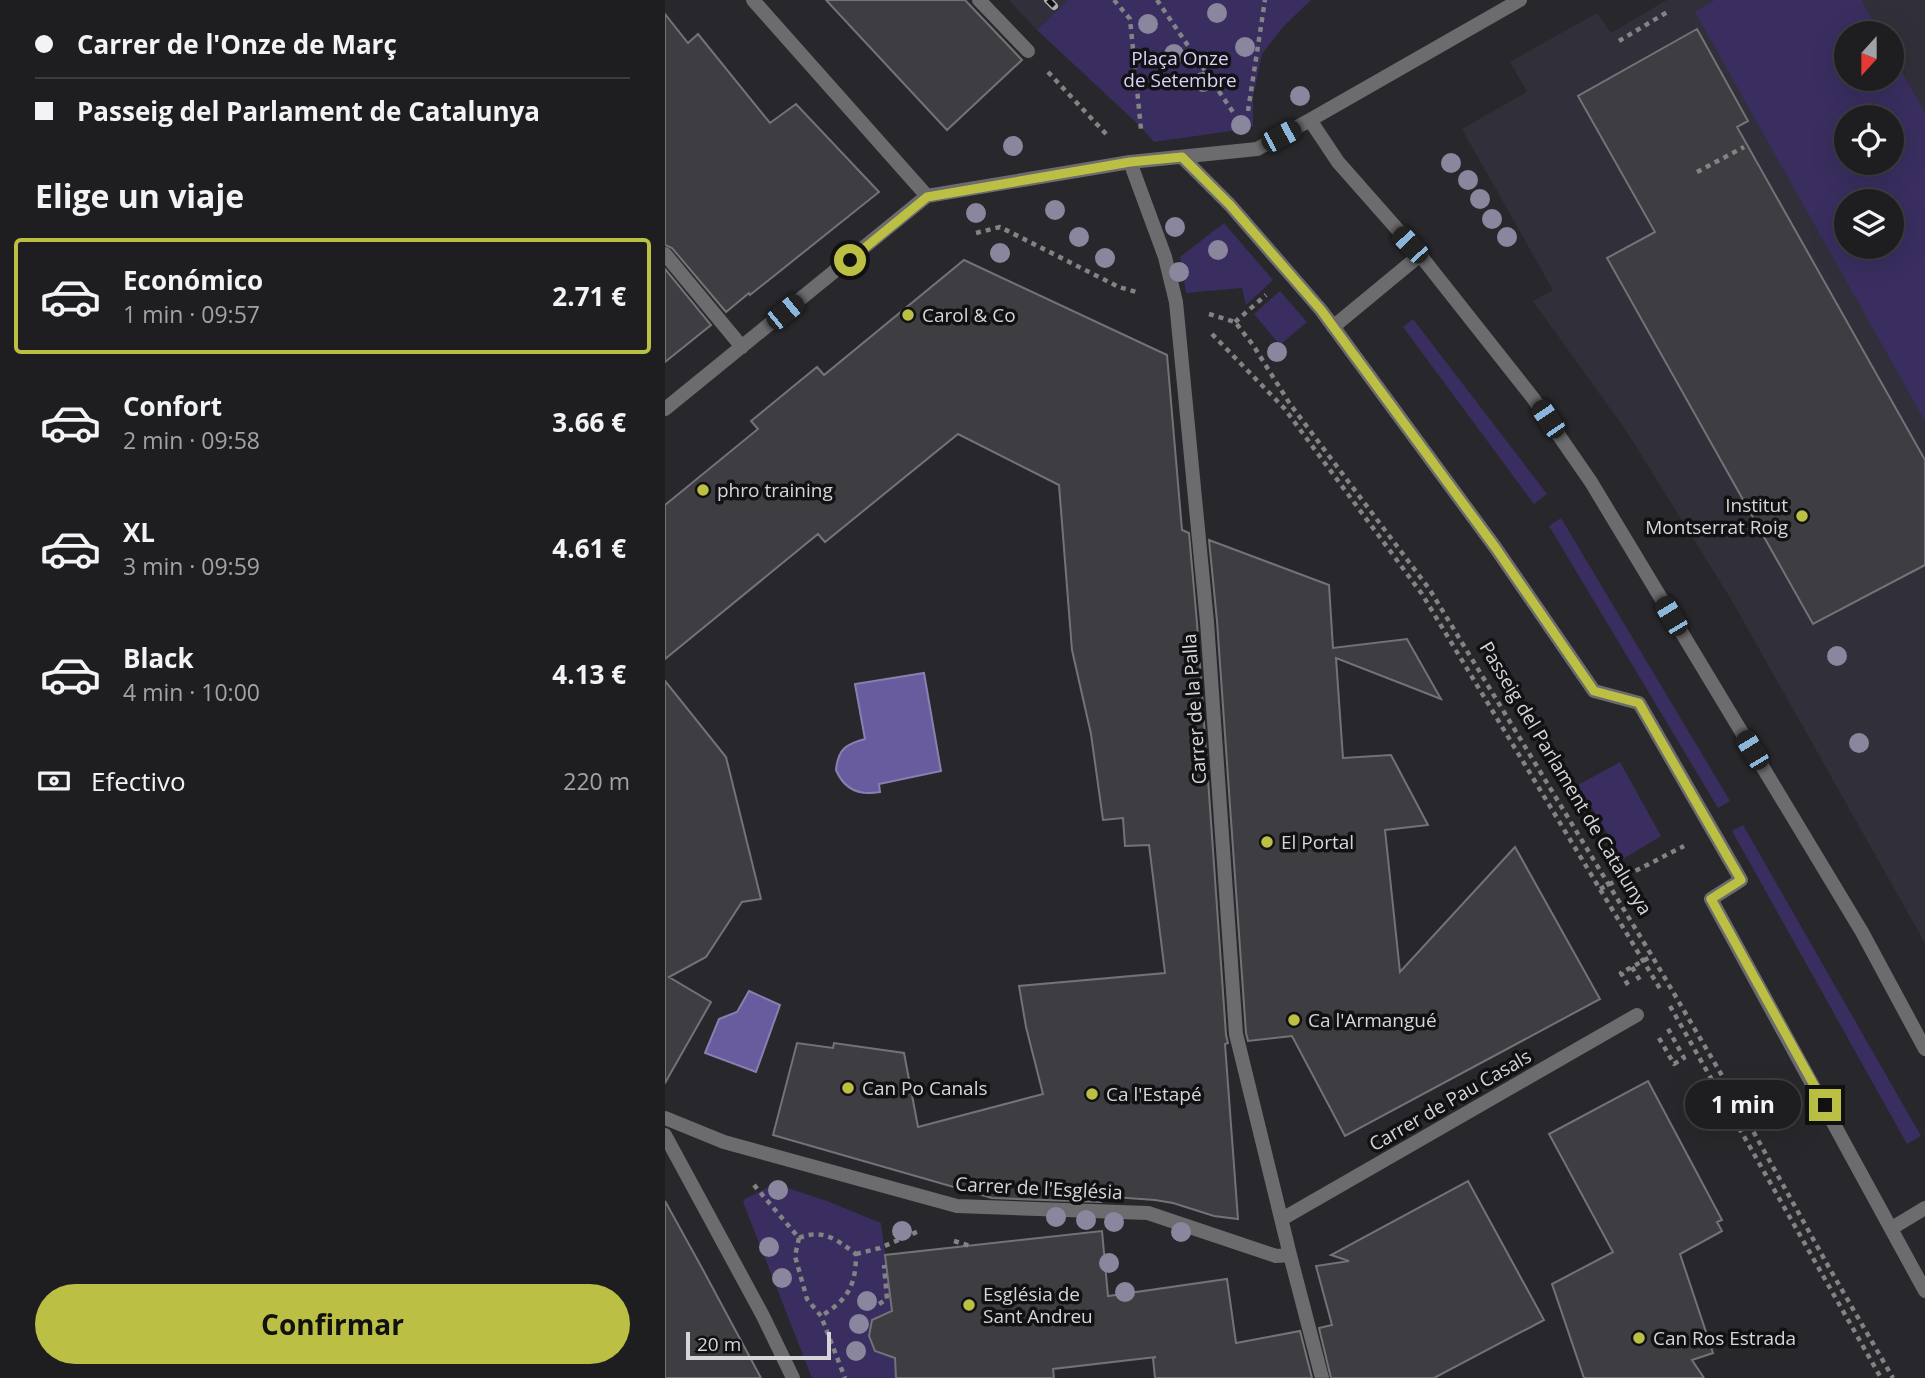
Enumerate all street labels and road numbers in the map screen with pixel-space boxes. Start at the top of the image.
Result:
street label: Carrer de la Palla [1176,633,1212,785]
street label: Passeig del Parlament de Catalunya [1474,636,1658,920]
street label: Carrer de Pau Casals [1364,1043,1536,1157]
street label: Carrer de l'Església [955,1171,1123,1205]

